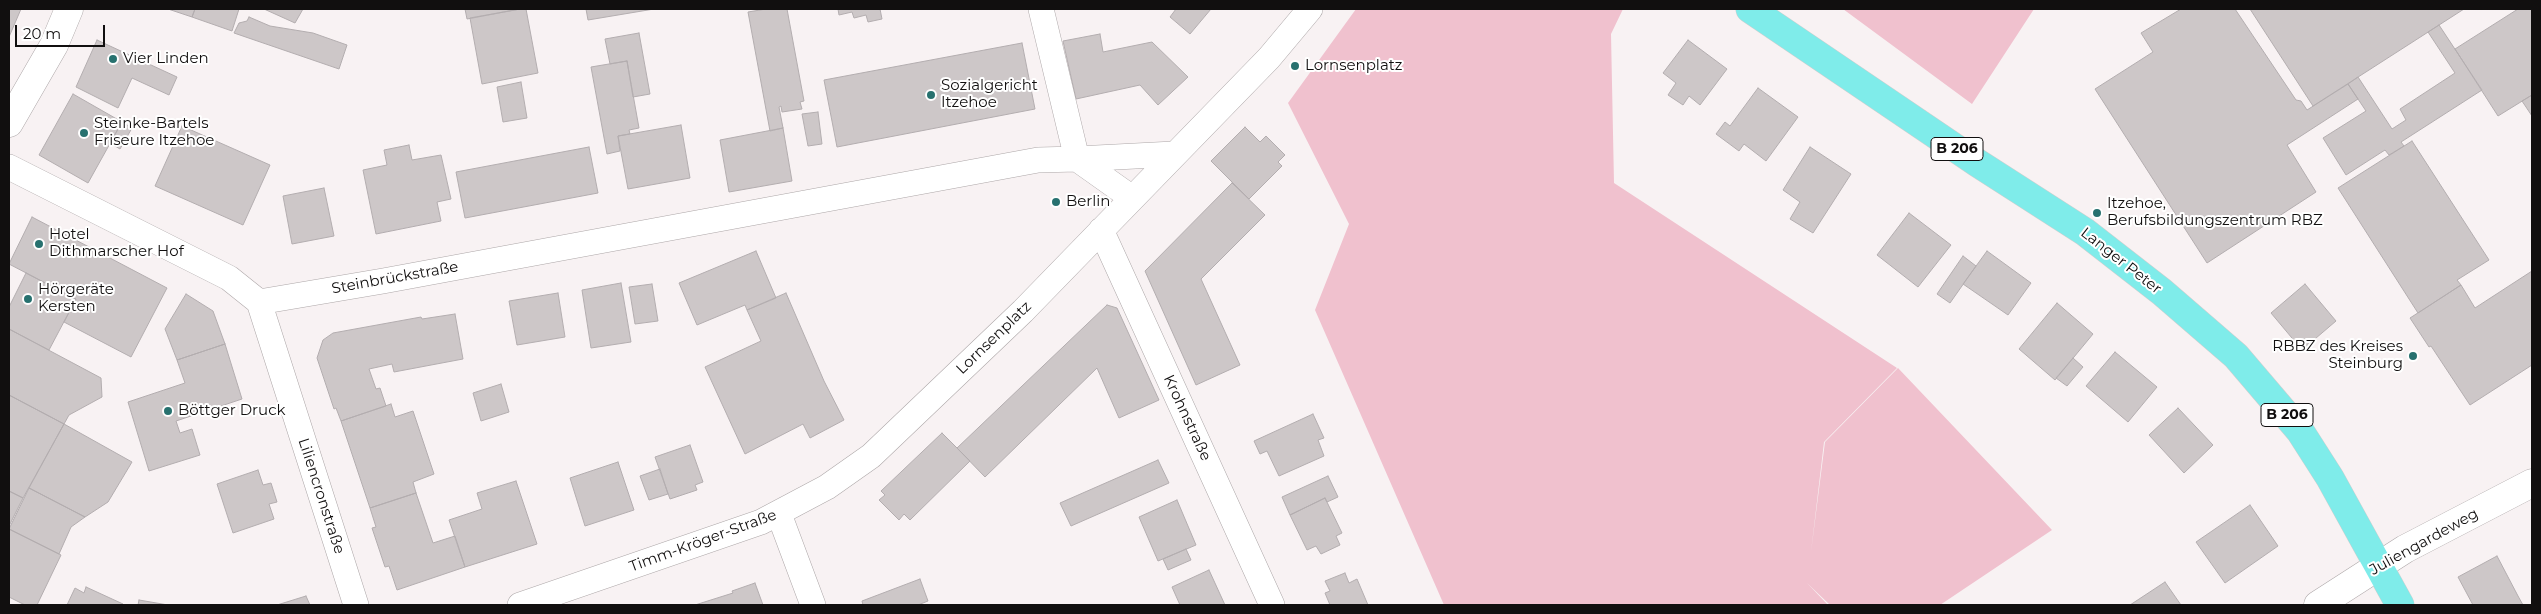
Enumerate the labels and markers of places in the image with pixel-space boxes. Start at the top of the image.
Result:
place label: Vier Linden [123,50,209,68]
marker: Vier Linden [107,53,119,65]
place label: Lornsenplatz [1305,57,1402,75]
marker: Lornsenplatz [1289,60,1301,72]
place label: Sozialgericht Itzehoe [941,77,1038,112]
marker: Sozialgericht Itzehoe [925,89,937,101]
place label: Steinke-Bartels Friseure Itzehoe [94,115,214,150]
marker: Steinke-Bartels Friseure Itzehoe [78,127,90,139]
place label: Berlin [1066,193,1110,211]
place label: Itzehoe, Berufsbildungszentrum RBZ [2107,195,2323,230]
marker: Berlin [1050,196,1062,208]
marker: Itzehoe, Berufsbildungszentrum RBZ [2091,207,2103,219]
place label: Hotel Dithmarscher Hof [49,226,184,261]
marker: Hotel Dithmarscher Hof [33,238,45,250]
place label: Hörgeräte Kersten [38,281,114,316]
marker: Hörgeräte Kersten [22,293,34,305]
place label: RBBZ des Kreises Steinburg [2272,338,2403,373]
marker: RBBZ des Kreises Steinburg [2407,350,2419,362]
place label: Böttger Druck [178,402,285,420]
marker: Böttger Druck [162,405,174,417]

